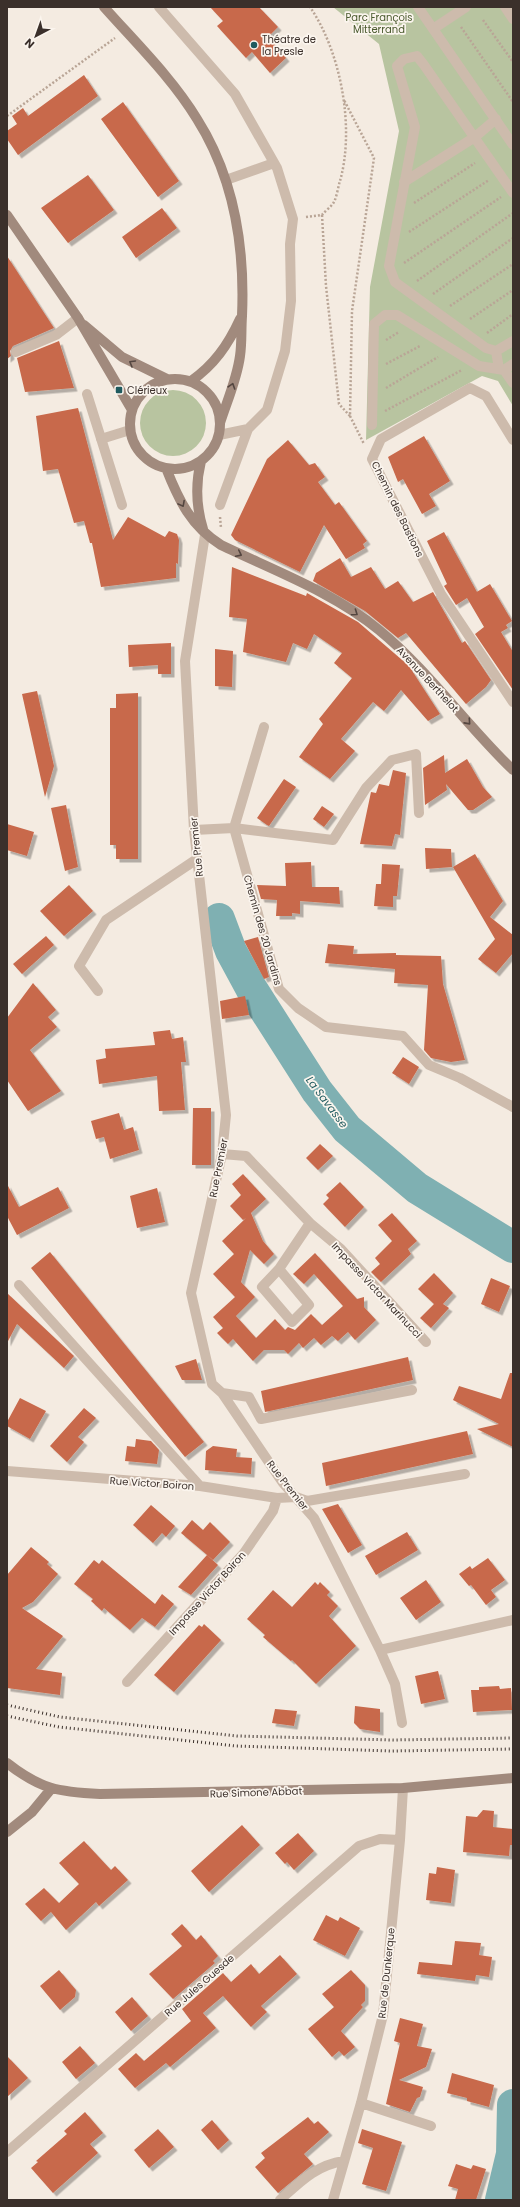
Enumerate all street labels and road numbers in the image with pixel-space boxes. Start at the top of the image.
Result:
street label: Chemin des Bastions [368,459,427,560]
street label: Avenue Berthelot [393,643,462,716]
street label: Rue Premier [186,816,207,877]
street label: Chemin des 20 Jardins [240,873,285,987]
street label: Rue Premier [205,1137,232,1199]
street label: Impasse Victor Marinucci [328,1239,425,1342]
street label: Rue Premier [263,1457,312,1514]
street label: Rue Victor Boiron [109,1473,195,1494]
street label: Impasse Victor Boiron [165,1548,249,1639]
street label: Rue Simone Abbat [210,1783,303,1802]
street label: Rue de Dunkerque [374,1927,399,2019]
street label: Rue Jules Guesde [161,1951,238,2020]

